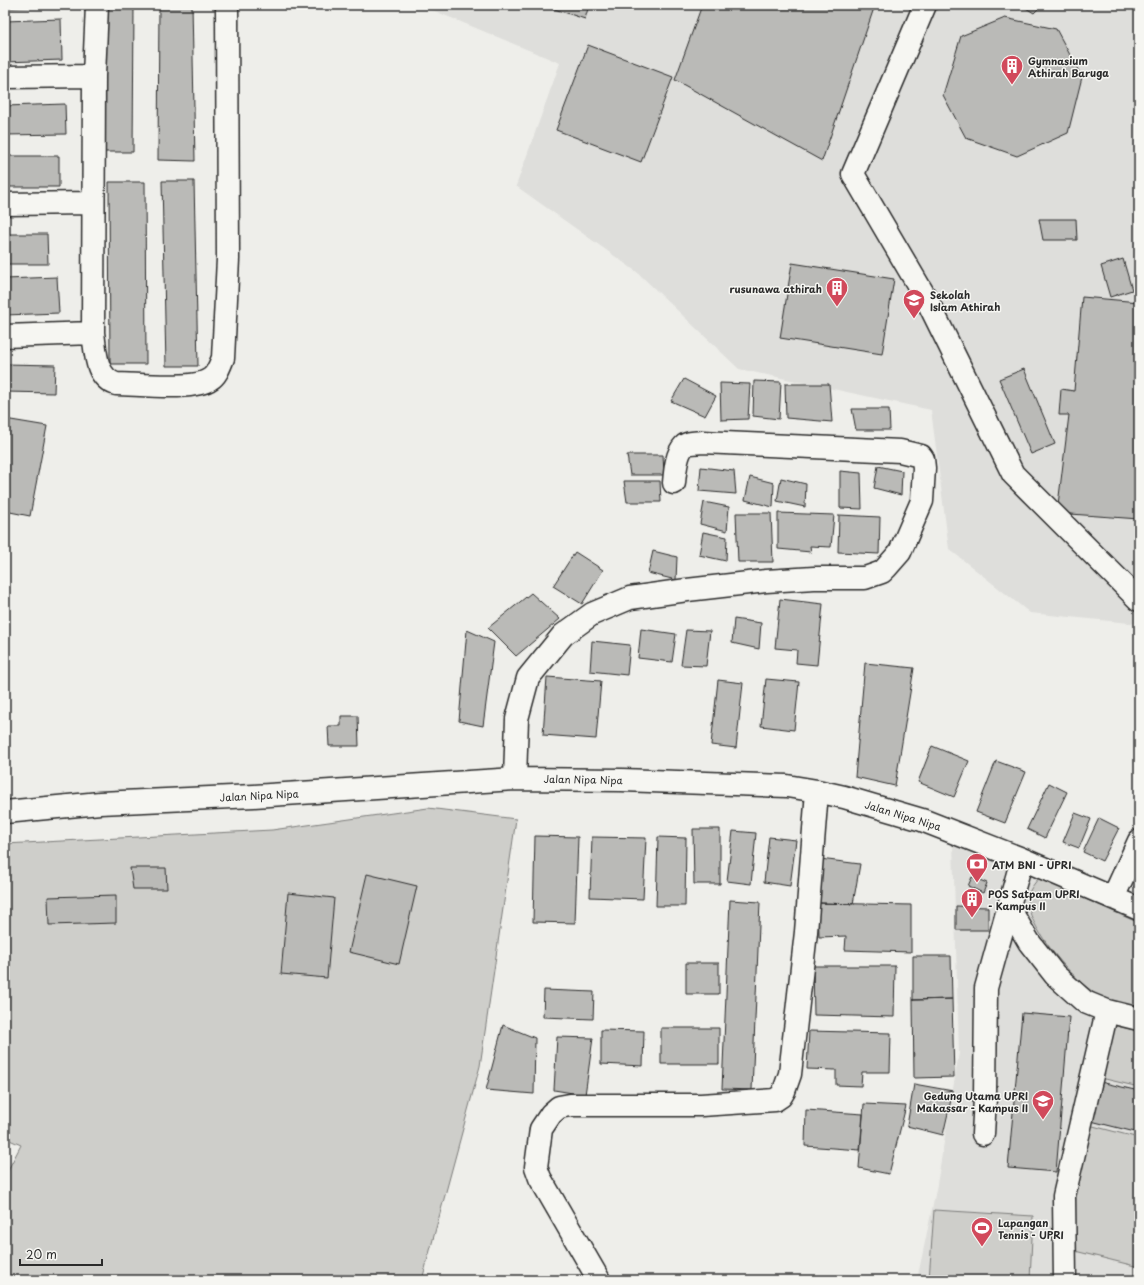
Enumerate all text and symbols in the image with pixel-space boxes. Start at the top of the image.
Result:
building icon: Gymnasium Athirah Baruga [999,53,1025,86]
place label: Gymnasium Athirah Baruga [1028,53,1109,80]
building icon: rusunawa athirah [824,275,850,308]
place label: rusunawa athirah [730,281,822,296]
school or university icon: Sekolah Islam Athirah [901,287,927,320]
place label: Sekolah Islam Athirah [930,287,1000,314]
street label: Jalan Nipa Nipa [543,771,623,787]
street label: Jalan Nipa Nipa [219,785,299,805]
street label: Jalan Nipa Nipa [863,796,943,834]
bank icon: ATM BNI - UPRI [964,851,990,884]
place label: ATM BNI - UPRI [991,857,1071,872]
building icon: POS Satpam UPRI - Kampus II [959,886,985,919]
place label: POS Satpam UPRI - Kampus II [988,886,1080,913]
place label: Gedung Utama UPRI Makassar - Kampus II [917,1088,1028,1115]
school or university icon: Gedung Utama UPRI Makassar - Kampus II [1030,1088,1056,1121]
sports icon: Lapangan Tennis - UPRI [969,1215,995,1248]
place label: Lapangan Tennis - UPRI [998,1215,1064,1242]
scale bar [20,1241,102,1267]
text: 20 m [26,1245,57,1263]

